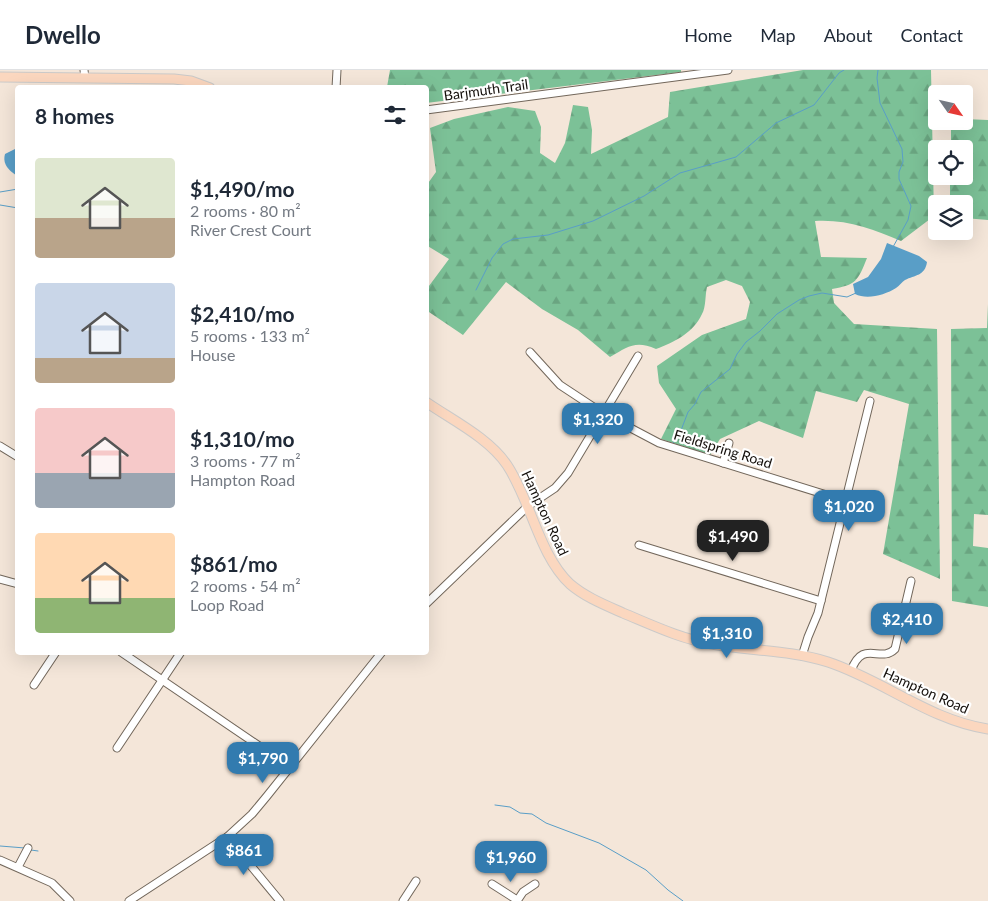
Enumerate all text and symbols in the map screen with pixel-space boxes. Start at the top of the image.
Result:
text: Dwello [25,20,101,49]
text: Home [684,24,732,46]
text: Map [760,24,796,46]
text: About [824,24,873,46]
text: Contact [901,24,963,46]
street label: Barjmuth Trail [443,75,529,104]
north arrow [928,85,972,130]
map controls [928,85,973,240]
icon: filters [381,101,409,129]
text: 8 homes [35,103,114,128]
button: locate [928,140,973,185]
text: $1,490/mo [190,176,295,201]
icon: home [75,178,135,238]
button: layers [928,195,973,240]
text: 2 rooms · 80 m² [190,201,301,220]
text: River Crest Court [190,220,311,239]
text: $2,410/mo [190,301,295,326]
icon: home [75,303,135,363]
text: 5 rooms · 133 m² [190,326,310,345]
text: House [190,345,235,364]
pin: $1,320 [557,402,639,445]
text: $1,320 [573,409,623,428]
street label: Fieldspring Road [672,425,774,472]
text: $1,310/mo [190,426,295,451]
icon: home [75,428,135,488]
text: 3 rooms · 77 m² [190,451,301,470]
street label: Hampton Road [518,467,573,558]
text: Hampton Road [190,470,295,489]
pin: $1,020 [808,490,890,532]
text: $1,020 [824,496,874,515]
pin: $1,490 [692,520,774,562]
text: $1,490 [708,526,758,545]
text: $861/mo [190,551,278,576]
icon: home [75,553,135,613]
text: 2 rooms · 54 m² [190,576,301,595]
text: Loop Road [190,595,264,614]
pin: $2,410 [866,602,948,645]
text: $2,410 [882,609,932,628]
pin: $1,310 [686,616,768,659]
text: $1,310 [702,623,752,642]
street label: Hampton Road [881,664,972,717]
pin: $1,790 [222,742,304,784]
text: $1,790 [238,748,288,767]
pin: $861 [214,834,274,876]
text: $861 [225,840,263,859]
pin: $1,960 [470,840,552,883]
text: $1,960 [486,847,536,866]

